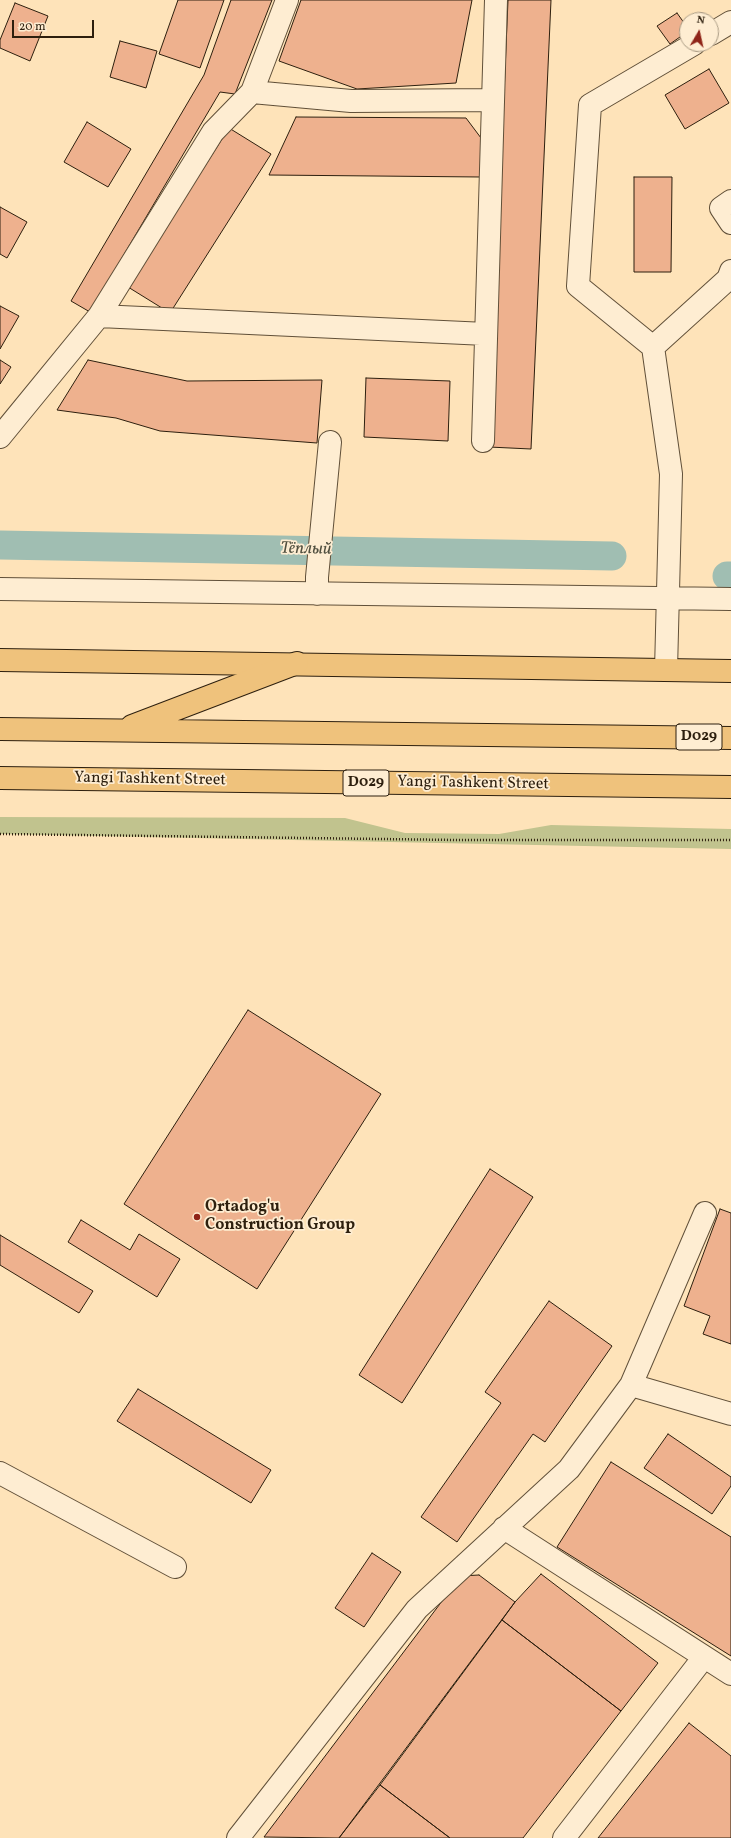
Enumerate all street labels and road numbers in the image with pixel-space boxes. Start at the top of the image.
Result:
road number: D029 [676,724,722,750]
street label: Yangi Tashkent Street [74,769,226,791]
road number: D029 [343,770,389,796]
street label: Yangi Tashkent Street [397,773,549,795]

